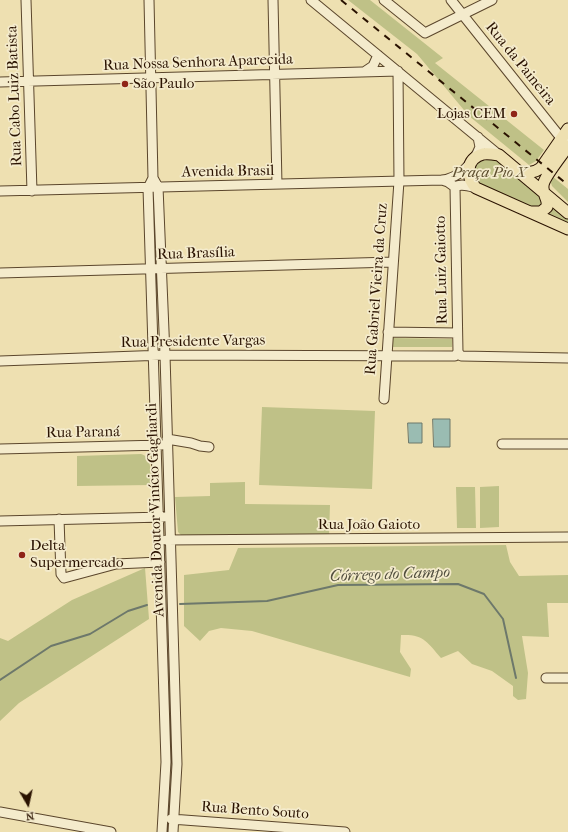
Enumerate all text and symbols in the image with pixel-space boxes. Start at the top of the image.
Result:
street label: Rua da Paineira [481,19,559,109]
street label: Rua Cabo Luiz Batista [4,25,26,167]
street label: Rua Nossa Senhora Aparecida [103,51,293,75]
place label: São Paulo [133,75,194,93]
marker: São Paulo [120,79,130,89]
place label: Lojas CEM [437,105,506,123]
marker: Lojas CEM [509,109,519,119]
street label: Avenida Brasil [182,162,274,182]
park label: Praça Pio X [452,164,526,182]
street label: Rua Gabriel Vieira da Cruz [362,202,392,376]
street label: Rua Luiz Gaiotto [432,215,452,325]
street label: Rua Brasília [157,244,235,264]
street label: Rua Presidente Vargas [121,332,265,352]
street label: Avenida Doutor Vinício Gagliardi [143,403,169,617]
street label: Rua Paraná [46,423,120,443]
street label: Rua João Gaioto [318,516,420,534]
place label: Delta Supermercado [30,537,124,572]
marker: Delta Supermercado [17,550,27,560]
water label: Córrego do Campo [330,563,450,587]
north arrow [8,784,48,824]
street label: Rua Bento Souto [201,798,309,824]
text: N [25,809,35,823]

